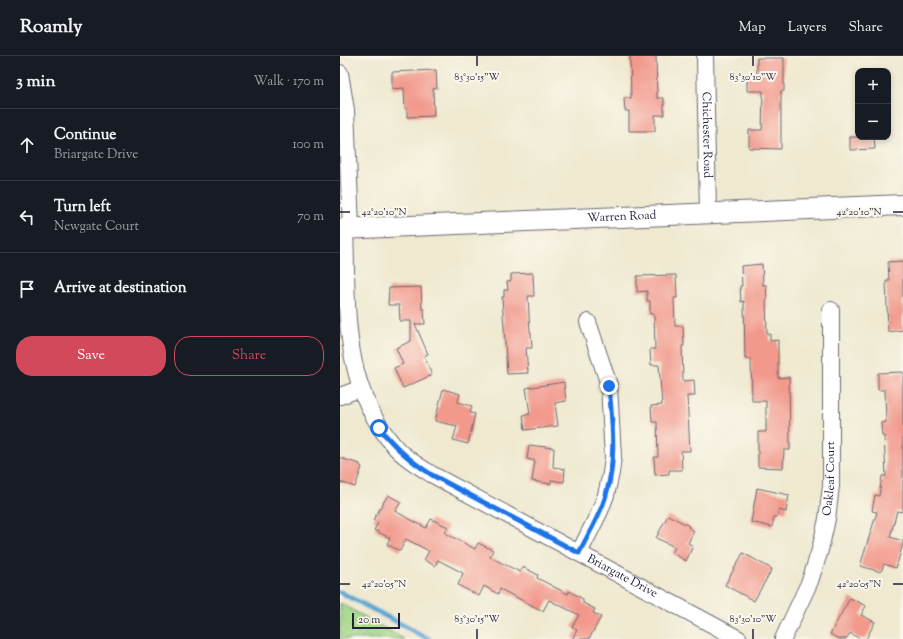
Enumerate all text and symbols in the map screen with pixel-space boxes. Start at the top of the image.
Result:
text: Roamly [20,14,83,41]
text: Map [739,18,766,38]
text: Layers [788,18,826,38]
text: Share [848,18,883,38]
map controls [855,68,891,140]
button: + [855,68,891,104]
text: 3 min [16,70,55,94]
text: 83°30'15"W [454,70,500,85]
text: 83°30'10"W [730,70,776,85]
text: Walk · 170 m [254,73,324,91]
street label: Chichester Road [697,92,716,179]
button: − [855,104,891,140]
text: Continue [54,125,116,146]
icon: ahead [16,134,38,156]
text: 100 m [292,136,324,154]
text: Briargate Drive [54,146,138,164]
text: Turn left [54,197,111,218]
text: 42°20'10"N [362,205,406,220]
text: 42°20'10"N [837,205,881,220]
icon: left [16,206,38,228]
street label: Warren Road [587,207,657,227]
text: 70 m [297,208,324,226]
text: Newgate Court [54,218,139,236]
icon: arrive [16,278,38,300]
text: Arrive at destination [54,278,187,299]
button: Save [16,336,166,376]
button: Share [174,336,324,376]
route end [600,377,618,395]
route start [370,419,388,437]
street label: Oakleaf Court [818,441,840,517]
street label: Briargate Drive [584,550,661,603]
text: 42°20'05"N [362,577,406,592]
text: 42°20'05"N [837,577,881,592]
scale bar [352,611,400,630]
text: 20 m [358,612,380,628]
text: 83°30'15"W [454,612,500,627]
text: 83°30'10"W [730,612,776,627]

